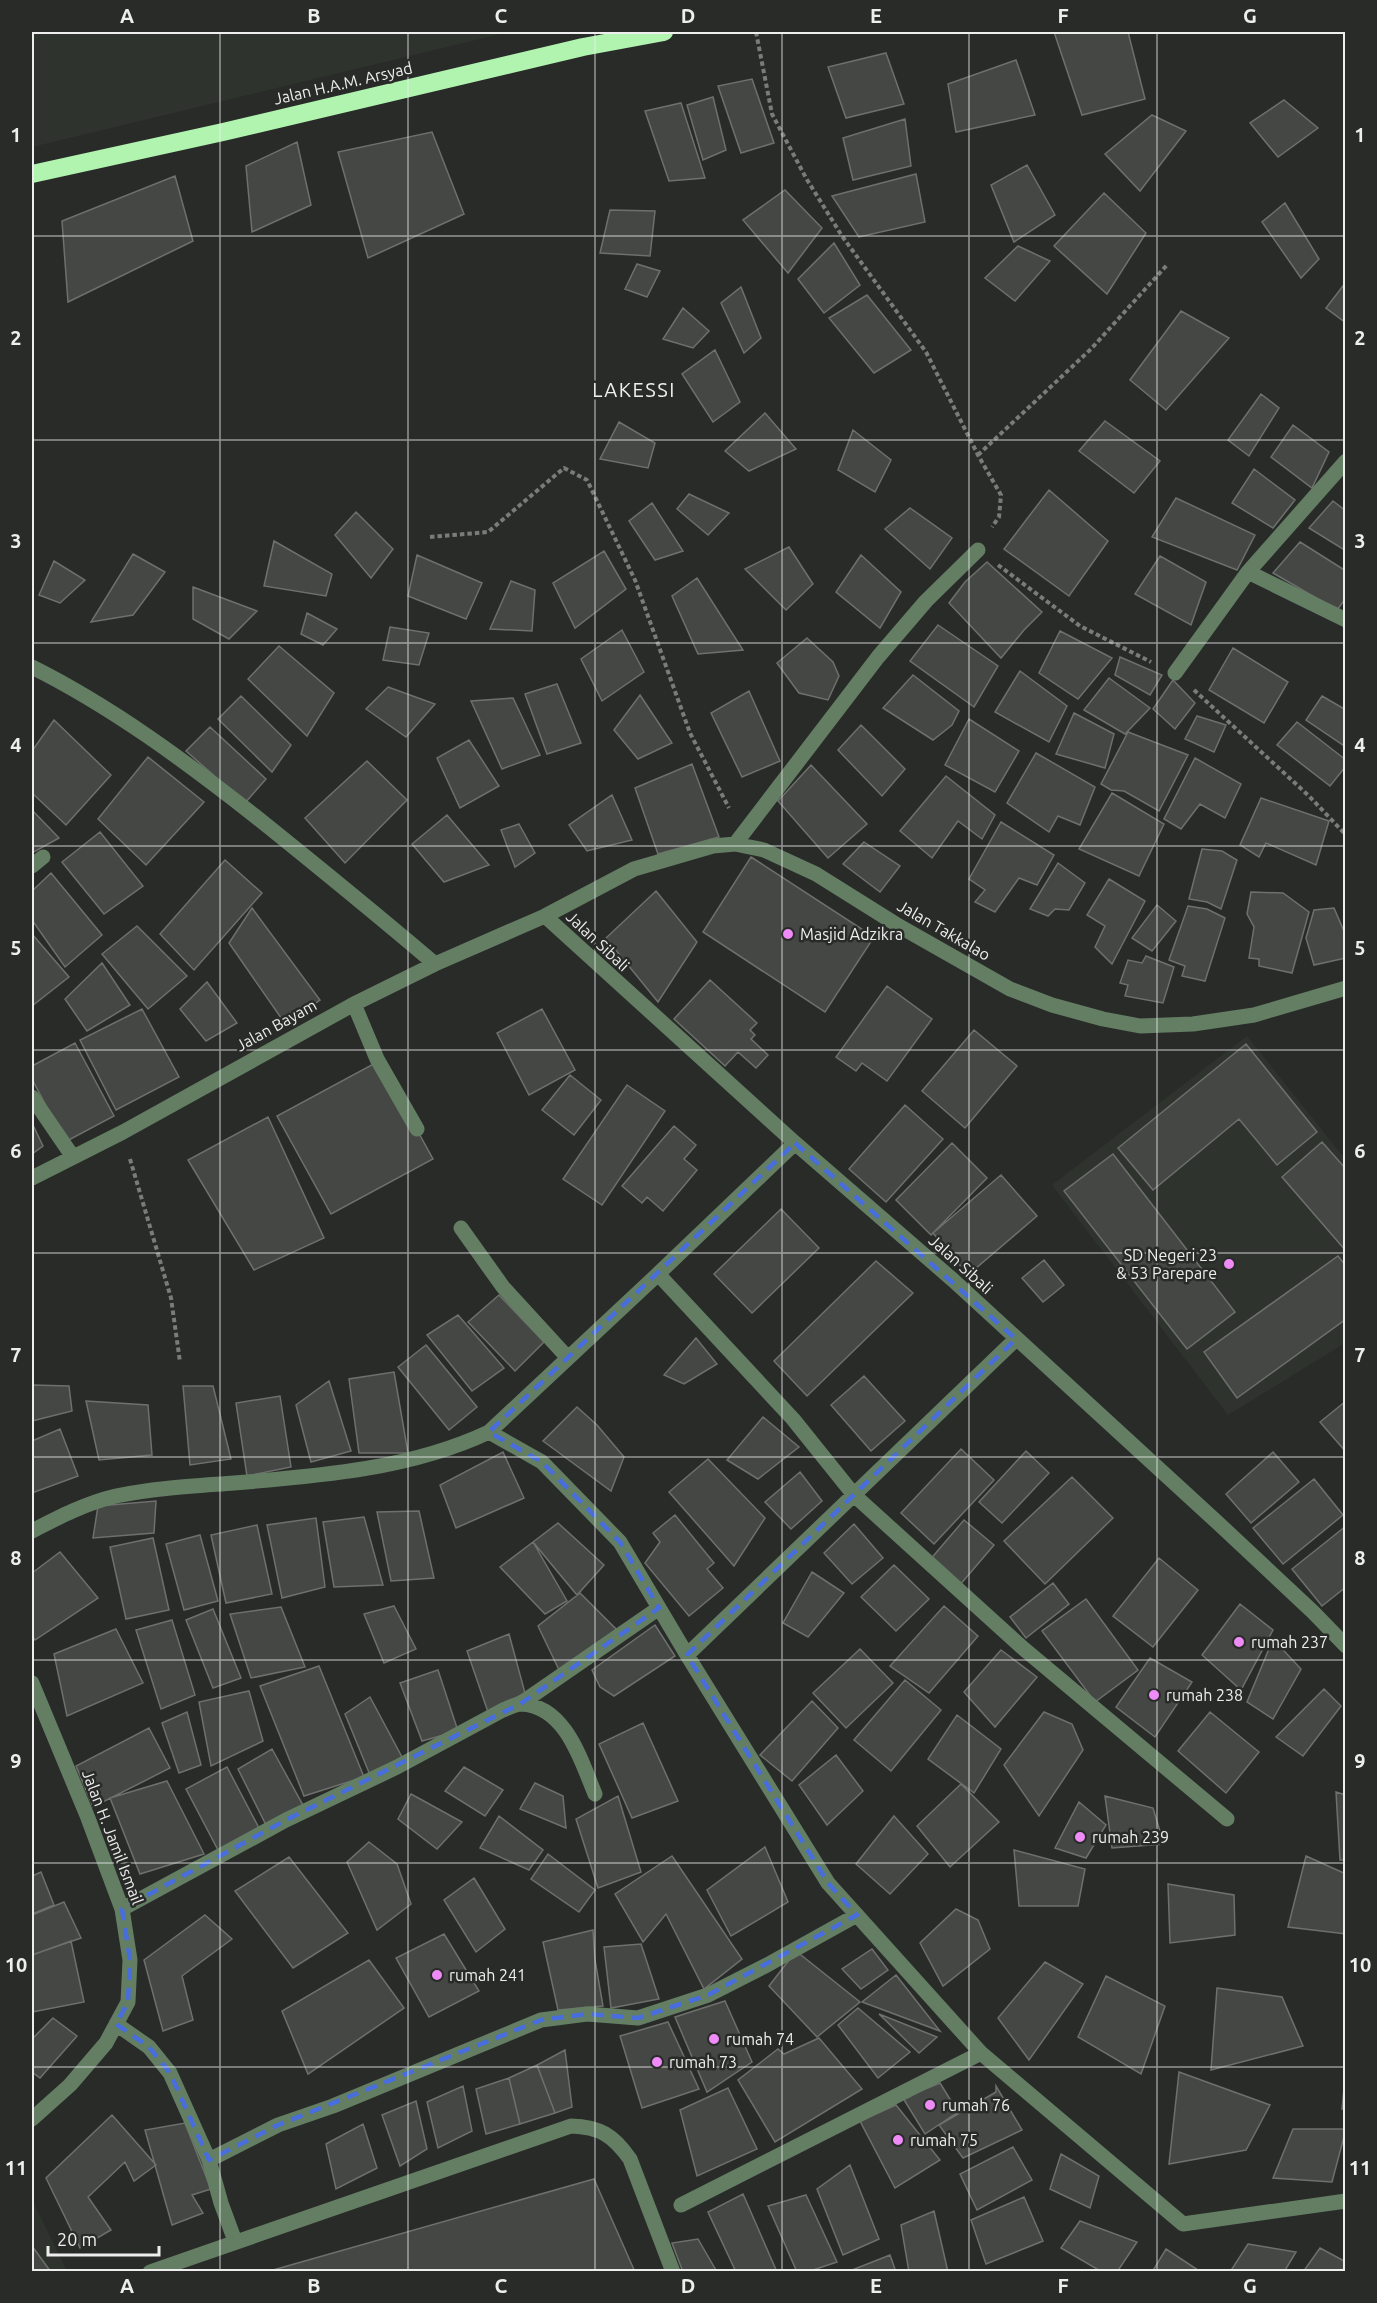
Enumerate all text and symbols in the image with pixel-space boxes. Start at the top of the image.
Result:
text: A [120,4,134,27]
text: B [307,4,321,27]
text: C [495,4,508,27]
text: D [681,4,695,27]
text: E [870,4,882,27]
text: F [1057,4,1069,27]
text: G [1243,4,1257,27]
street label: Jalan H.A.M. Arsyad [272,58,414,108]
text: 1 [10,123,22,146]
text: 1 [1354,123,1366,146]
text: 2 [10,326,22,349]
text: 2 [1354,326,1366,349]
district label: LAKESSI [592,378,676,401]
text: 3 [10,529,22,552]
text: 3 [1354,529,1366,552]
text: 4 [10,733,22,756]
text: 4 [1354,733,1366,756]
street label: Jalan Takkalao [894,896,994,964]
street label: Jalan Sibali [563,907,633,975]
place label: Masjid Adzikra [800,925,903,943]
marker: Masjid Adzikra [781,927,795,941]
text: 5 [10,936,22,959]
text: 5 [1354,936,1366,959]
street label: Jalan Bayam [233,995,319,1055]
text: 6 [10,1139,22,1162]
text: 6 [1354,1139,1366,1162]
street label: Jalan Sibali [926,1231,996,1297]
place label: SD Negeri 23 & 53 Parepare [1116,1246,1217,1282]
marker: SD Negeri 23 & 53 Parepare [1222,1257,1236,1271]
text: 7 [10,1343,22,1366]
text: 7 [1354,1343,1366,1366]
text: 8 [10,1546,22,1569]
text: 8 [1354,1546,1366,1569]
place label: rumah 237 [1251,1633,1328,1651]
marker: rumah 237 [1232,1635,1246,1649]
place label: rumah 238 [1166,1686,1243,1704]
marker: rumah 238 [1147,1688,1161,1702]
text: 9 [10,1749,22,1772]
text: 9 [1354,1749,1366,1772]
street label: Jalan H. Jamil Ismail [79,1767,147,1907]
place label: rumah 239 [1092,1828,1169,1846]
marker: rumah 239 [1073,1830,1087,1844]
text: 10 [5,1953,27,1976]
text: 10 [1349,1953,1371,1976]
place label: rumah 241 [449,1966,526,1984]
marker: rumah 241 [430,1968,444,1982]
place label: rumah 74 [726,2030,794,2048]
marker: rumah 74 [707,2032,721,2046]
place label: rumah 73 [669,2053,737,2071]
marker: rumah 73 [650,2055,664,2069]
place label: rumah 76 [942,2096,1010,2114]
marker: rumah 76 [923,2098,937,2112]
place label: rumah 75 [910,2131,978,2149]
marker: rumah 75 [891,2133,905,2147]
text: 11 [5,2156,27,2179]
text: 11 [1349,2156,1371,2179]
scale bar [48,2219,159,2257]
text: 20 m [57,2229,97,2249]
text: A [120,2274,134,2297]
text: B [307,2274,321,2297]
text: C [495,2274,508,2297]
text: D [681,2274,695,2297]
text: E [870,2274,882,2297]
text: F [1057,2274,1069,2297]
text: G [1243,2274,1257,2297]

